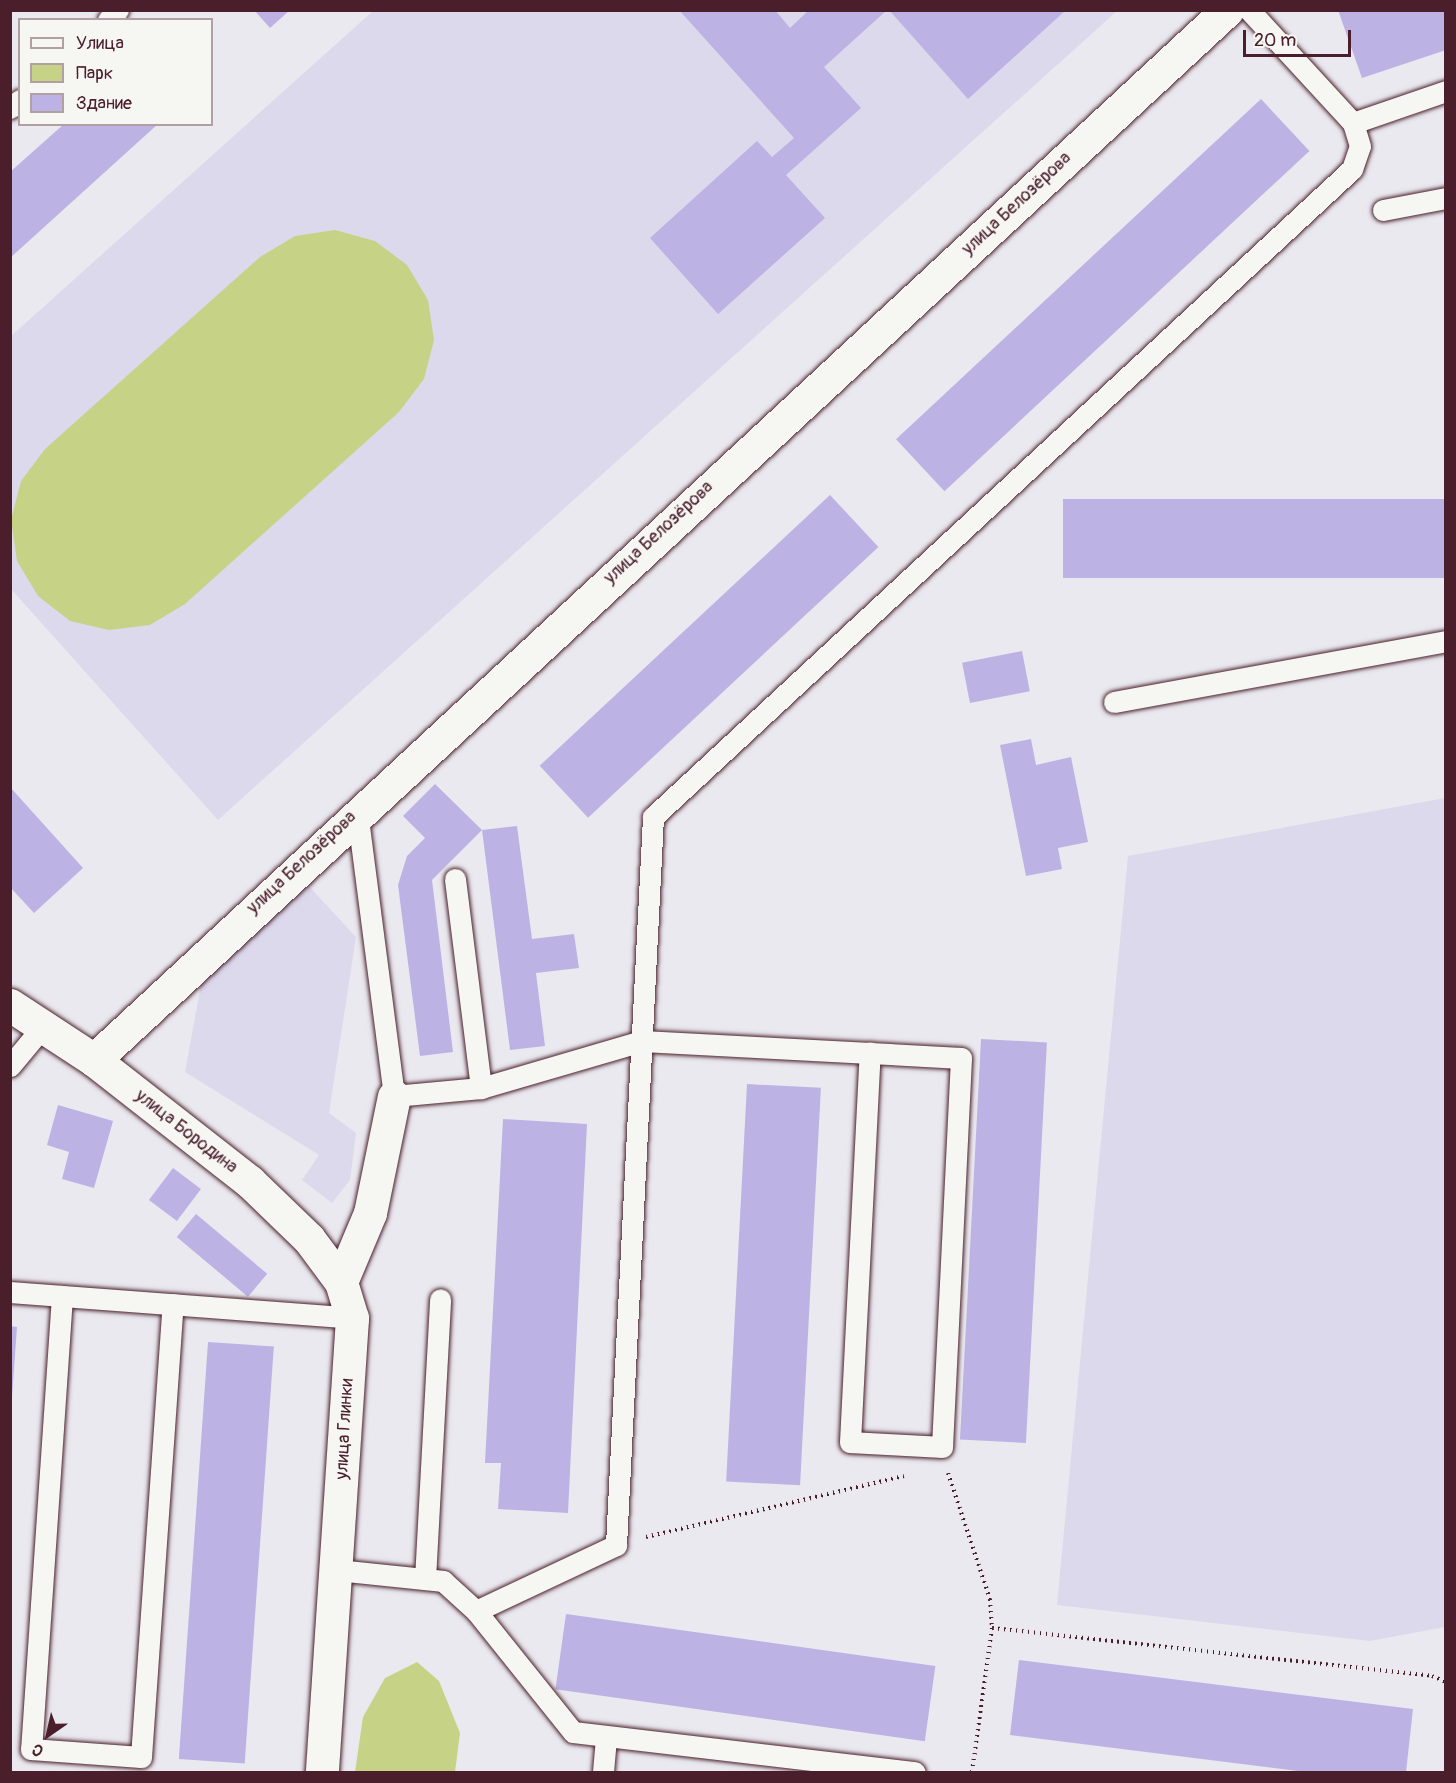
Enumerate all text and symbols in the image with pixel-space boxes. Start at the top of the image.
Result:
legend [18,18,213,126]
scale bar [1246,18,1354,56]
text: 20 m [1254,29,1296,52]
text: Улица [76,32,124,55]
text: Парк [76,62,113,85]
text: Здание [76,92,132,115]
street label: улица Белозёрова [958,148,1076,260]
street label: улица Белозёрова [600,477,718,589]
street label: улица Белозёрова [243,807,361,919]
street label: улица Бородина [131,1085,241,1179]
street label: улица Глинки [332,1378,358,1480]
north arrow [18,1705,78,1765]
text: С [28,1739,48,1761]

